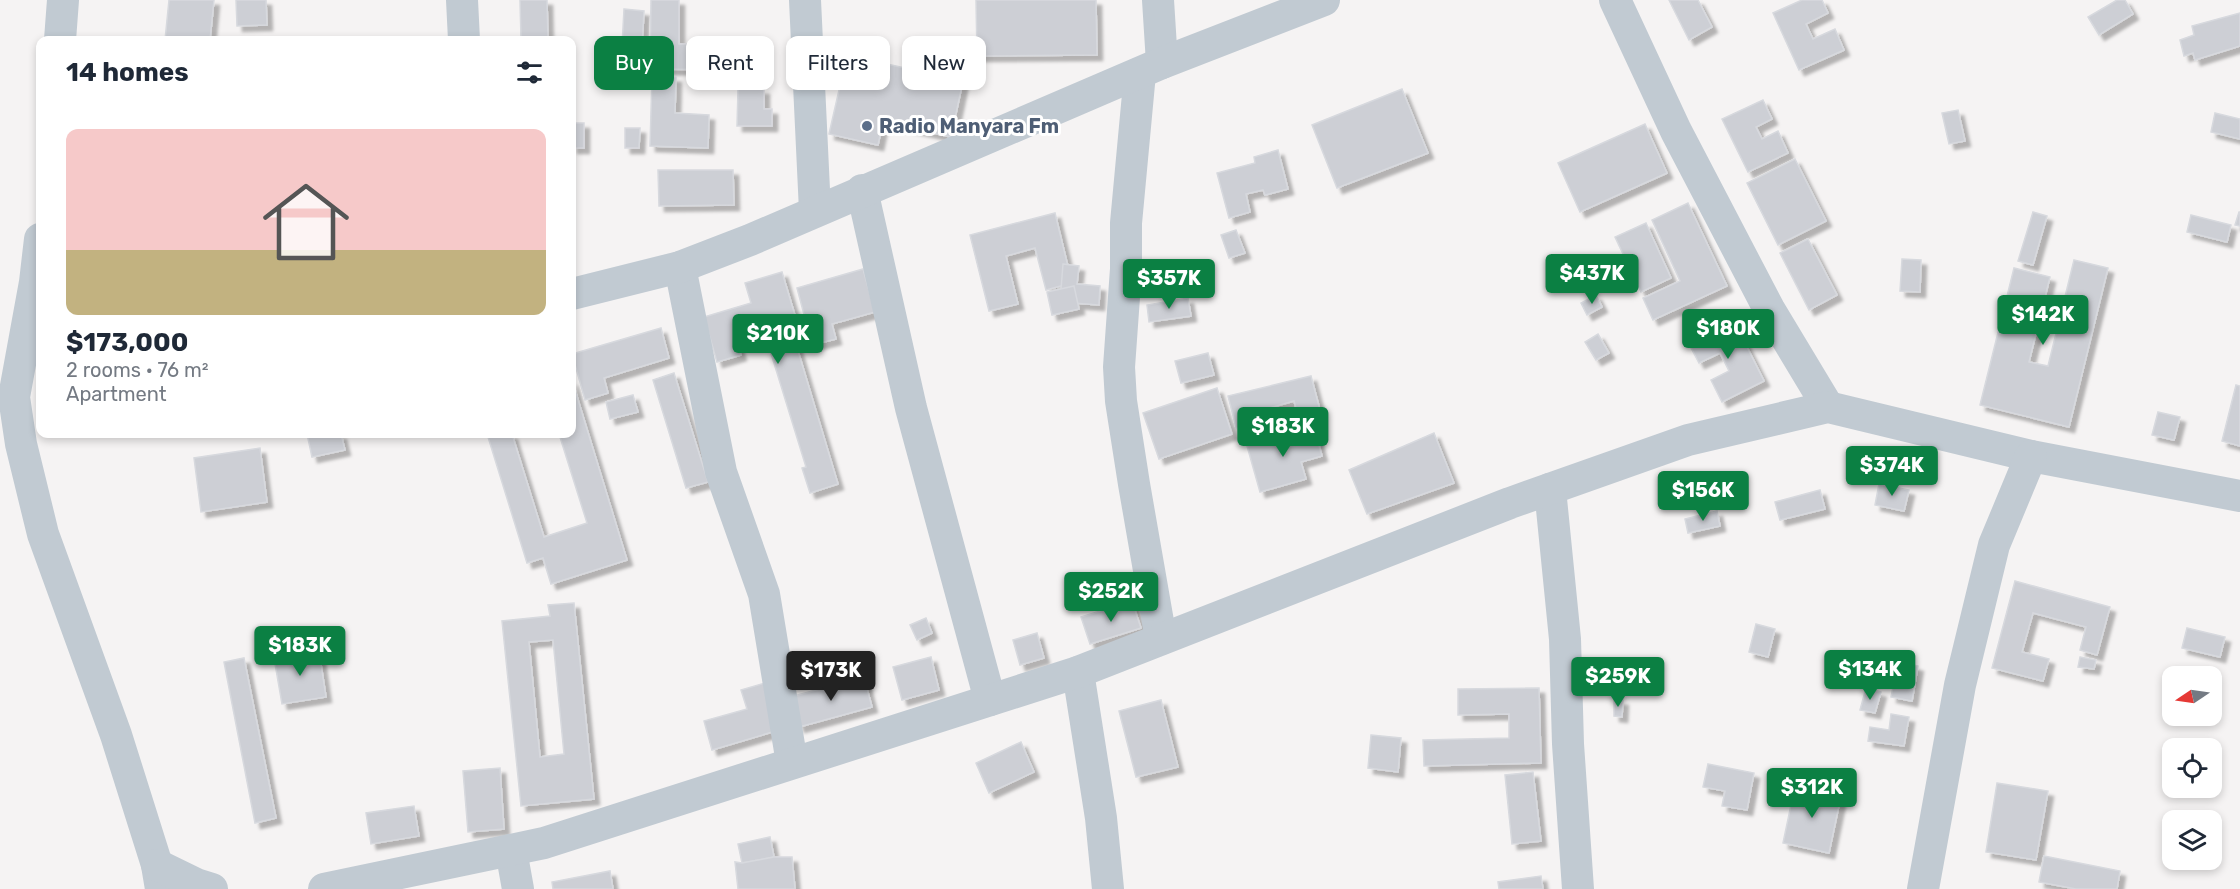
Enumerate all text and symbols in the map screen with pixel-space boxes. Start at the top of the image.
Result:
chip: Buy [594,36,674,90]
chip: Rent [686,36,774,90]
chip: Filters [786,36,890,90]
chip: New [902,36,986,90]
icon: filters [513,56,546,89]
text: 14 homes [66,57,189,88]
place label: Radio Manyara Fm [879,114,1059,138]
marker: Radio Manyara Fm [860,119,874,133]
icon: home [252,168,360,276]
pin: $437K [1550,254,1634,305]
pin: $357K [1127,259,1211,310]
text: $437K [1560,261,1624,285]
text: $357K [1137,266,1201,290]
pin: $142K [2001,295,2085,346]
text: $142K [2011,302,2075,326]
pin: $180K [1686,309,1770,360]
pin: $210K [736,314,820,365]
text: $180K [1696,316,1760,340]
text: $210K [746,321,810,345]
text: $173,000 [66,327,188,358]
text: 2 rooms · 76 m² [66,358,209,382]
text: Apartment [66,382,167,406]
pin: $183K [1241,407,1325,458]
text: $183K [1251,414,1315,438]
pin: $374K [1850,446,1934,497]
text: $374K [1860,453,1924,477]
pin: $156K [1661,471,1745,522]
text: $156K [1672,478,1734,502]
pin: $252K [1069,572,1153,623]
text: $252K [1078,579,1144,603]
pin: $183K [258,626,342,677]
text: $183K [268,633,332,657]
pin: $134K [1828,650,1912,701]
pin: $173K [789,651,873,702]
pin: $259K [1576,657,1660,708]
text: $134K [1838,657,1902,681]
text: $173K [800,658,862,682]
text: $259K [1585,664,1651,688]
north arrow [2162,666,2222,726]
map controls [2162,666,2222,870]
button: locate [2162,738,2222,798]
pin: $312K [1770,768,1854,819]
text: $312K [1781,775,1843,799]
button: layers [2162,810,2222,870]

